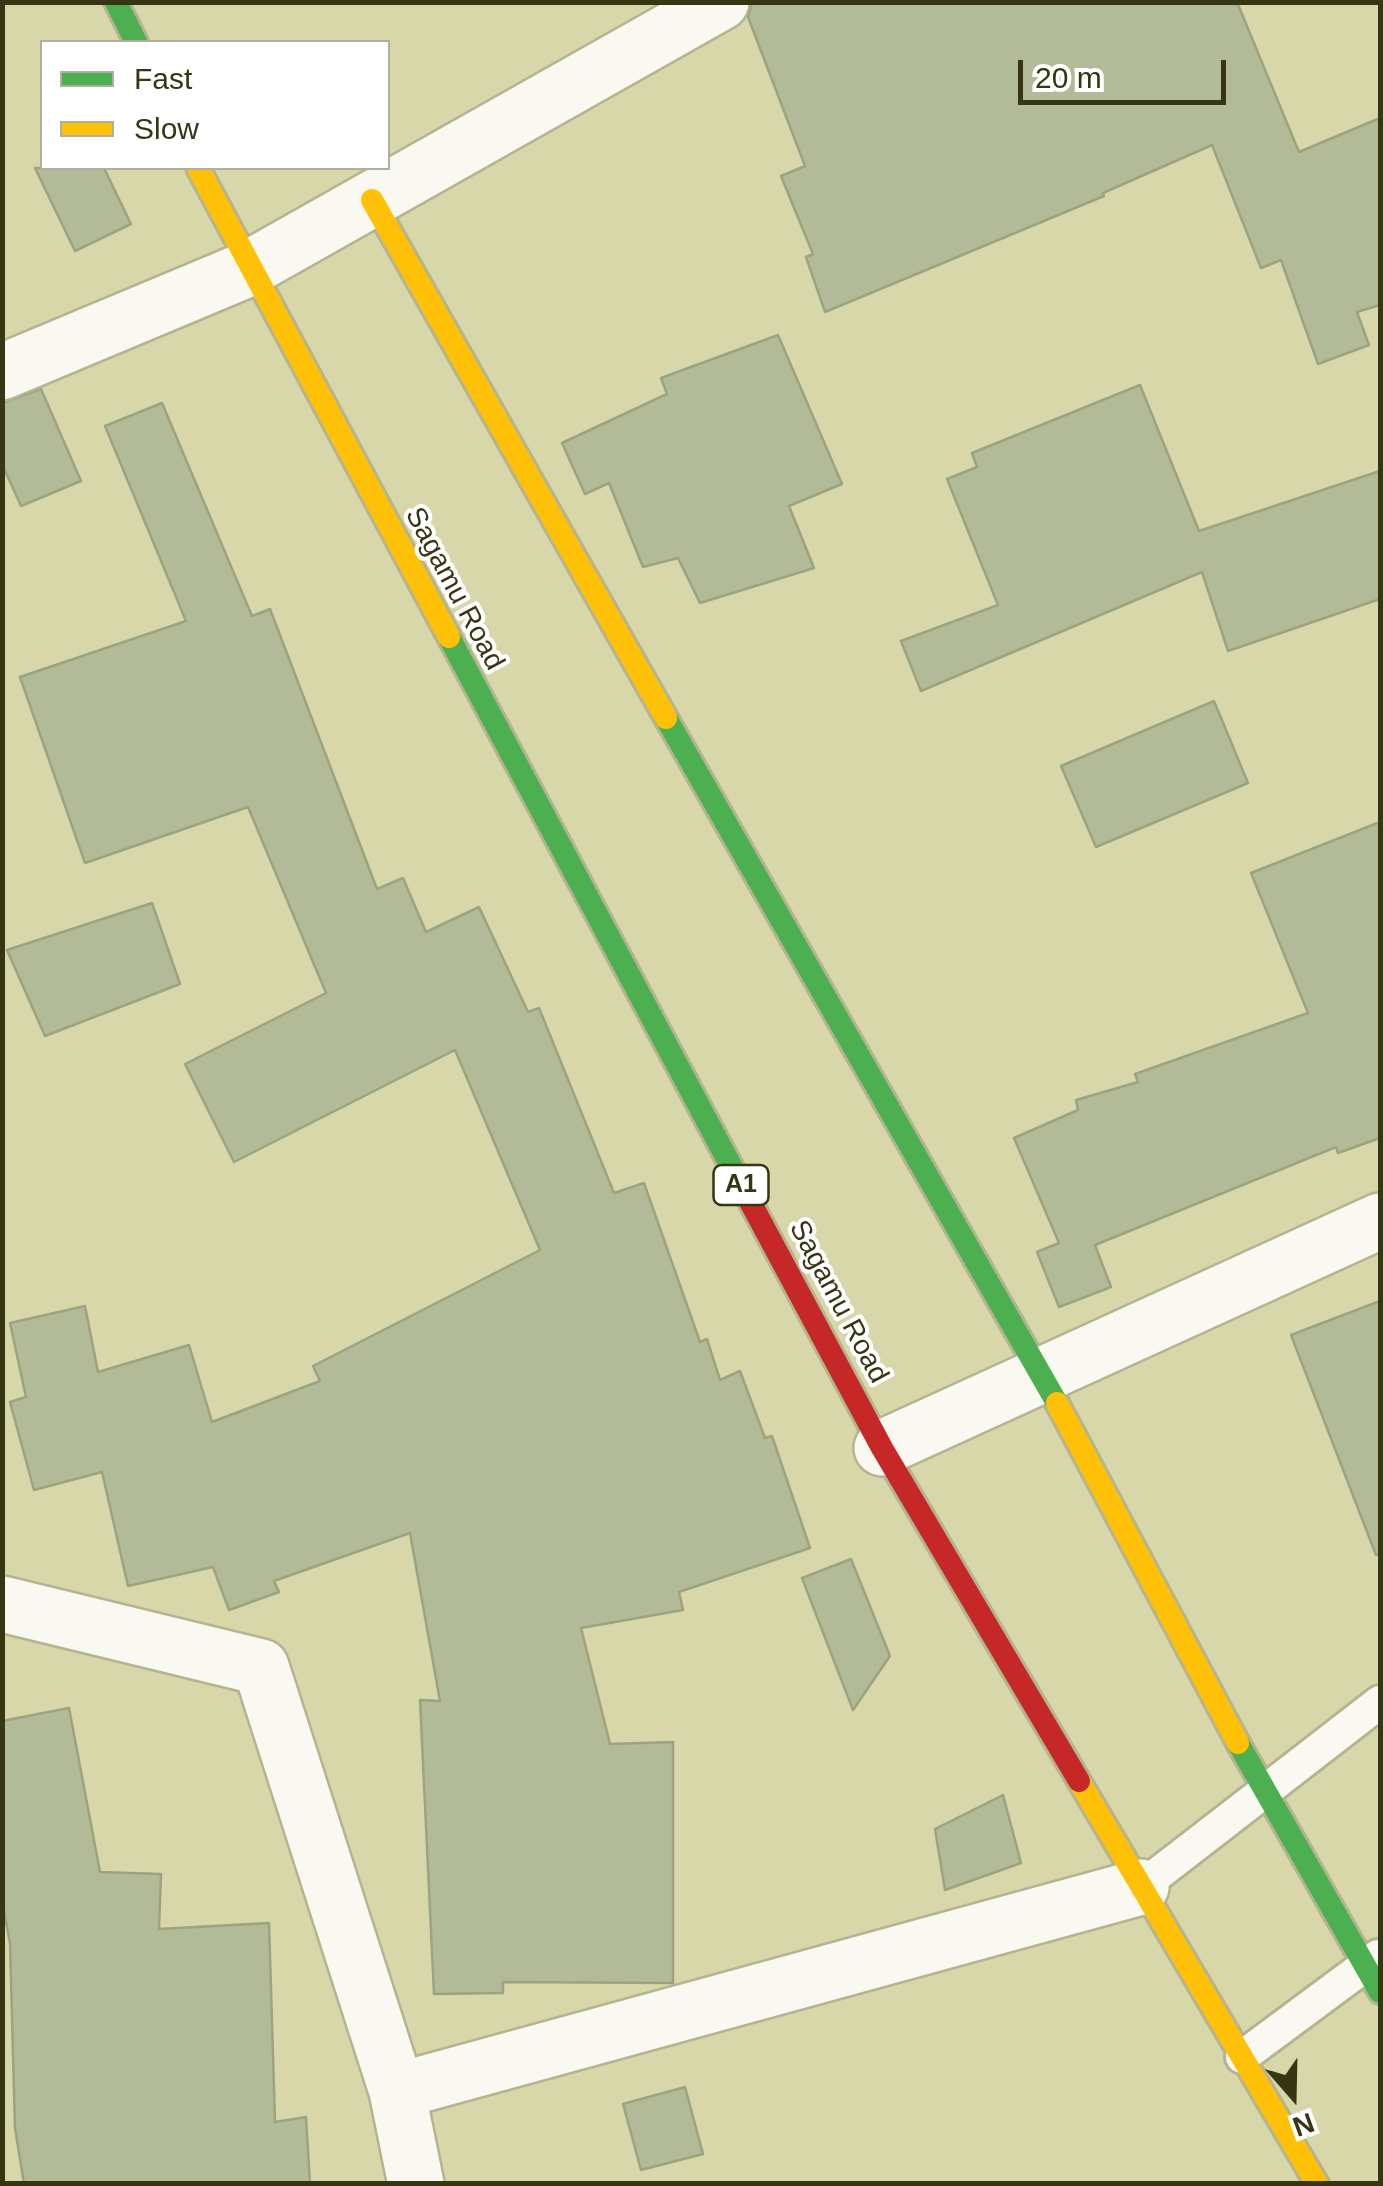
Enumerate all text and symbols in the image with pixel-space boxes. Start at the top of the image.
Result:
legend [40,40,390,170]
scale bar [1023,40,1230,102]
text: 20 m [1035,61,1102,94]
text: Fast [134,62,192,95]
text: Slow [134,112,199,145]
street label: Sagamu Road [397,502,511,676]
road number: A1 [714,1165,768,1205]
street label: Sagamu Road [781,1215,895,1389]
north arrow [1243,2046,1343,2146]
text: N [1289,2107,1318,2143]

